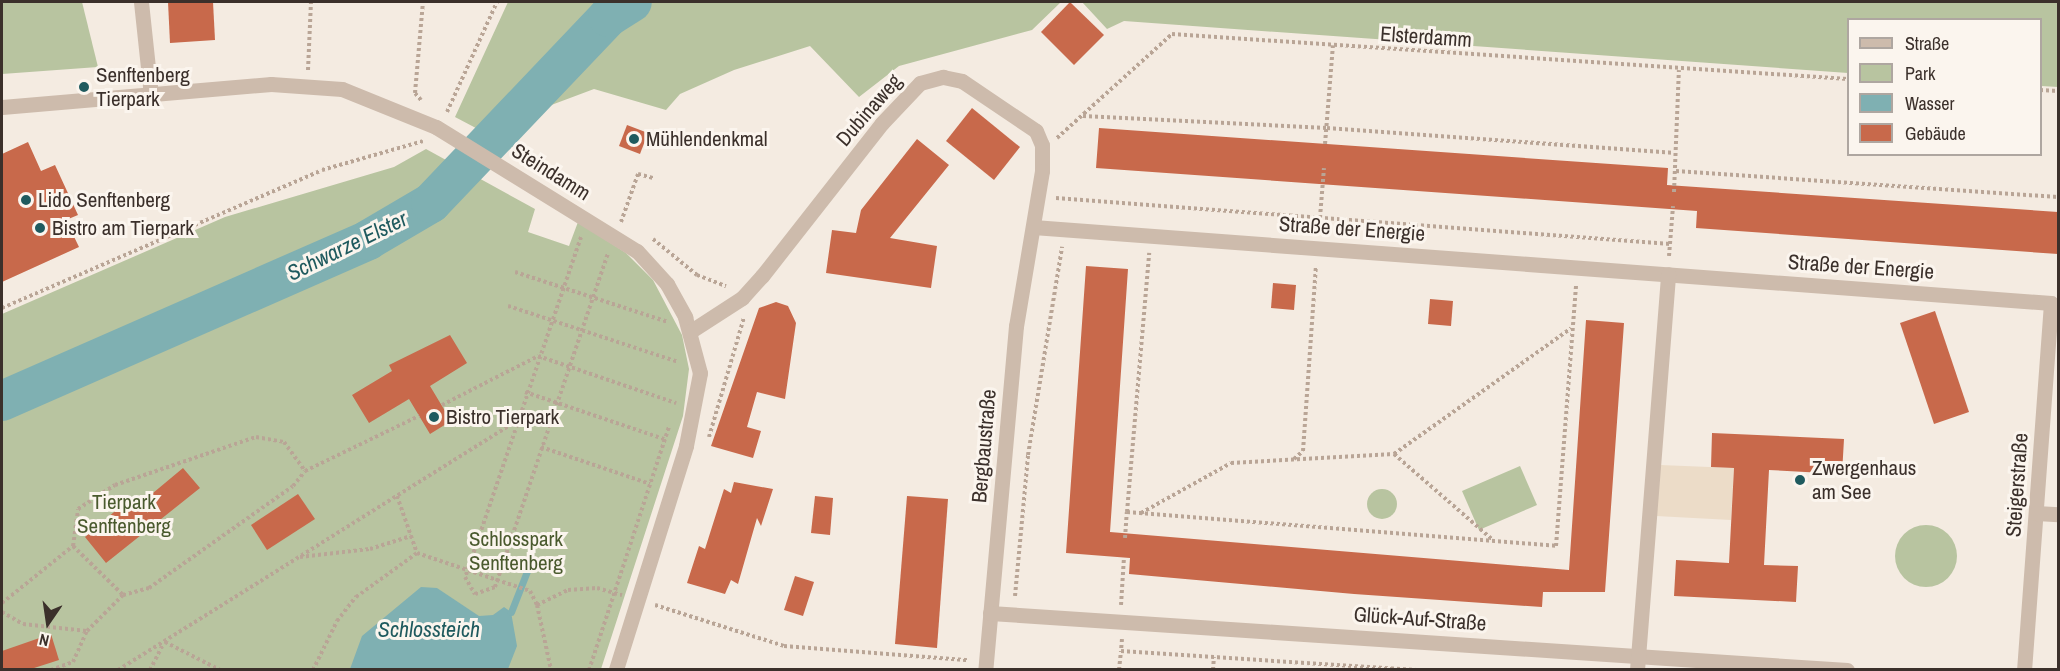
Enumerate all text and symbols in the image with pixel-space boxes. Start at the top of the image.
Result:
legend [1847,18,2042,156]
street label: Elsterdamm [1379,21,1473,53]
text: Straße [1905,31,1949,56]
text: Park [1905,61,1935,86]
place label: Senftenberg Tierpark [96,62,190,112]
street label: Dubinaweg [831,69,907,151]
marker: Senftenberg Tierpark [77,80,91,94]
text: Wasser [1905,91,1954,116]
text: Gebäude [1905,121,1966,146]
place label: Mühlendenkmal [646,126,768,152]
marker: Mühlendenkmal [627,132,641,146]
street label: Steindamm [507,138,595,206]
place label: Lido Senftenberg [38,187,170,213]
marker: Lido Senftenberg [19,193,33,207]
water label: Schwarze Elster [283,206,411,286]
street label: Straße der Energie [1278,211,1426,247]
place label: Bistro am Tierpark [52,215,194,241]
marker: Bistro am Tierpark [33,221,47,235]
street label: Straße der Energie [1787,249,1935,285]
street label: Bergbaustraße [966,388,1002,504]
place label: Bistro Tierpark [446,404,560,430]
marker: Bistro Tierpark [427,410,441,424]
street label: Steigerstraße [2001,432,2033,538]
place label: Zwergenhaus am See [1812,455,1916,505]
marker: Zwergenhaus am See [1793,473,1807,487]
park label: Tierpark Senftenberg [77,489,171,539]
park label: Schlosspark Senftenberg [469,526,563,576]
north arrow [18,593,78,653]
street label: Glück-Auf-Straße [1353,602,1487,636]
water label: Schlossteich [378,617,480,643]
text: N [37,629,51,652]

